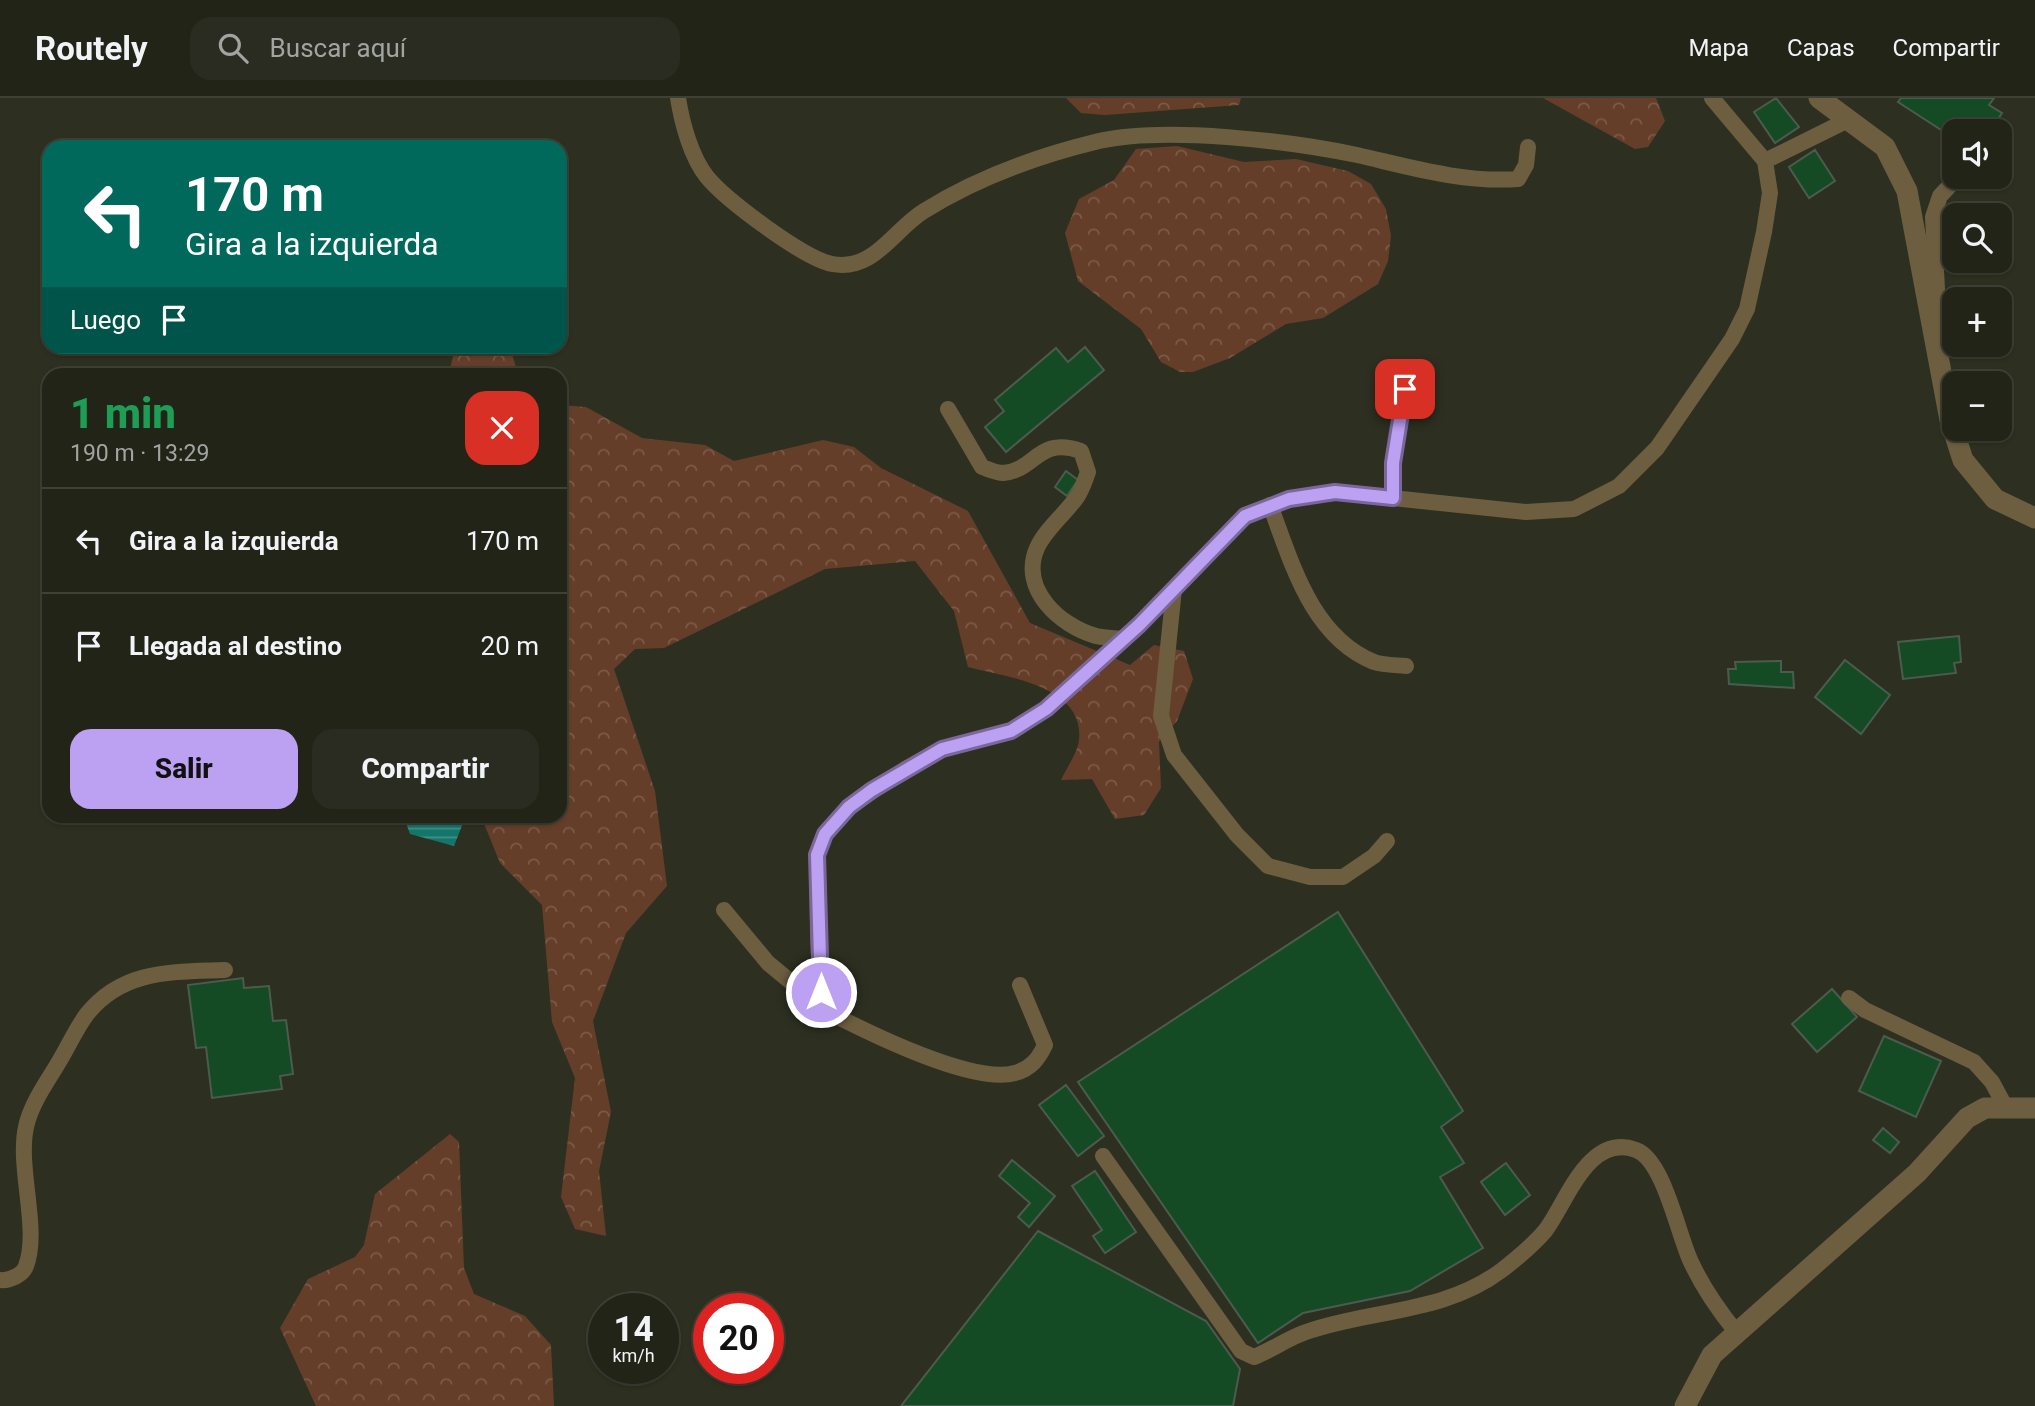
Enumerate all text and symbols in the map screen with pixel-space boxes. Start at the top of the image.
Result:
search box [190,17,680,80]
text: Routely [35,29,148,68]
icon: search [214,29,252,67]
text: Buscar aquí [270,33,406,63]
text: Mapa [1688,34,1749,62]
text: Capas [1787,34,1855,62]
text: Compartir [1893,34,2000,62]
map controls [1942,119,2012,441]
button: sound [1942,119,2012,189]
text: 170 m [185,166,324,223]
icon: left [70,168,161,259]
button: search [1942,203,2012,273]
text: Gira a la izquierda [185,225,439,263]
button: + [1942,287,2012,357]
icon: arrive [155,301,193,339]
text: Luego [70,305,141,335]
pin [1375,359,1435,419]
icon: arrive [1386,370,1424,408]
button: − [1942,371,2012,441]
text: 1 min [70,389,176,438]
button: close [465,391,539,465]
text: 190 m · 13:29 [70,440,209,467]
icon: left [70,522,108,560]
text: Gira a la izquierda [129,526,339,556]
text: 170 m [466,526,539,556]
icon: arrive [70,627,108,665]
text: Llegada al destino [129,631,342,661]
text: 20 m [481,631,539,661]
button: Salir [70,729,298,809]
button: Compartir [312,729,539,809]
position arrow [784,955,858,1029]
speed limit sign: 20 [693,1293,784,1384]
text: 14 [613,1309,654,1350]
text: km/h [612,1345,655,1366]

